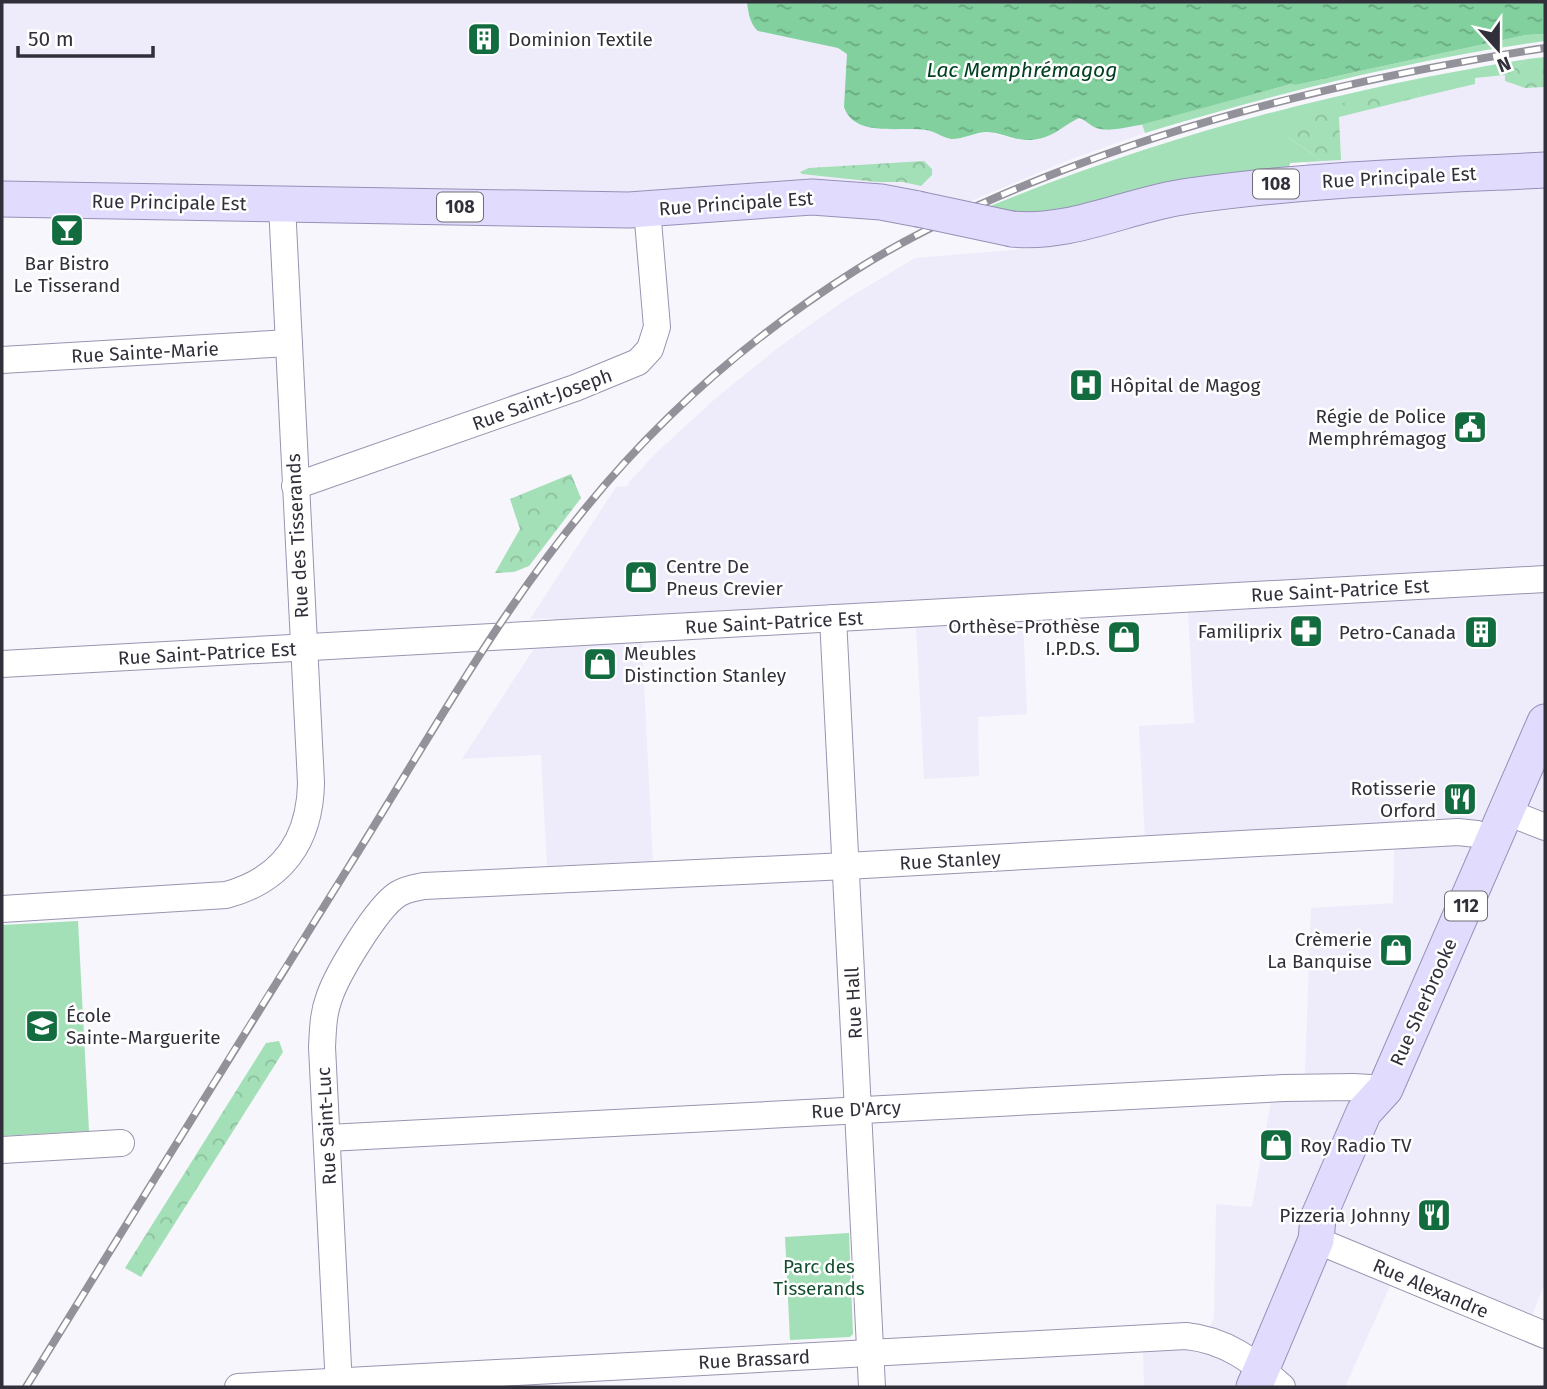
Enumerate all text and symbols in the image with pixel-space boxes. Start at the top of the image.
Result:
scale bar [18,14,152,58]
north arrow [1463,14,1533,84]
building icon: Dominion Textile [465,20,503,58]
text: 50 m [28,26,74,52]
place label: Dominion Textile [508,28,653,51]
text: N [1494,51,1514,77]
water label: Lac Memphrémagog [927,57,1117,83]
street label: Rue Principale Est [1321,162,1477,193]
road number: 108 [1253,169,1299,198]
street label: Rue Principale Est [658,187,814,220]
street label: Rue Principale Est [91,190,247,215]
road number: 108 [437,192,483,222]
bar icon: Bar Bistro Le Tisserand [48,211,86,249]
place label: Bar Bistro Le Tisserand [14,252,120,297]
street label: Rue Sainte-Marie [71,337,219,368]
street label: Rue Saint-Joseph [469,363,615,435]
hospital icon: Hôpital de Magog [1067,366,1105,404]
place label: Hôpital de Magog [1110,374,1260,397]
place label: Régie de Police Memphrémagog [1308,405,1446,450]
public building icon: Régie de Police Memphrémagog [1451,408,1489,446]
street label: Rue des Tisserands [282,453,313,619]
place label: Centre De Pneus Crevier [666,555,784,600]
shop icon: Centre De Pneus Crevier [622,558,660,596]
street label: Rue Saint-Patrice Est [1250,574,1430,607]
street label: Rue Saint-Patrice Est [684,606,864,639]
pharmacy icon: Familiprix [1287,612,1325,650]
building icon: Petro-Canada [1462,613,1500,651]
place label: Orthèse-Prothèse I.P.D.S. [948,615,1100,660]
shop icon: Orthèse-Prothèse I.P.D.S. [1105,618,1143,656]
place label: Familiprix [1198,620,1283,643]
place label: Petro-Canada [1339,621,1456,644]
street label: Rue Saint-Patrice Est [117,637,297,670]
place label: Meubles Distinction Stanley [624,642,787,687]
shop icon: Meubles Distinction Stanley [581,645,619,683]
place label: Rotisserie Orford [1351,777,1436,822]
restaurant icon: Rotisserie Orford [1441,780,1479,818]
street label: Rue Stanley [899,846,1002,875]
road number: 112 [1445,891,1487,920]
place label: Crèmerie La Banquise [1267,928,1372,973]
shop icon: Crèmerie La Banquise [1377,931,1415,969]
street label: Rue Sherbrooke [1385,935,1462,1070]
street label: Rue Hall [840,966,867,1040]
place label: École Sainte-Marguerite [66,1004,221,1049]
school or university icon: École Sainte-Marguerite [23,1007,61,1045]
street label: Rue Saint-Luc [312,1066,341,1186]
street label: Rue D'Arcy [811,1096,902,1123]
shop icon: Roy Radio TV [1257,1126,1295,1164]
place label: Roy Radio TV [1300,1134,1412,1157]
restaurant icon: Pizzeria Johnny [1415,1196,1453,1234]
place label: Pizzeria Johnny [1279,1204,1411,1227]
street label: Rue Alexandre [1370,1254,1492,1323]
park label: Parc des Tisserands [773,1255,865,1300]
street label: Rue Brassard [697,1345,811,1374]

